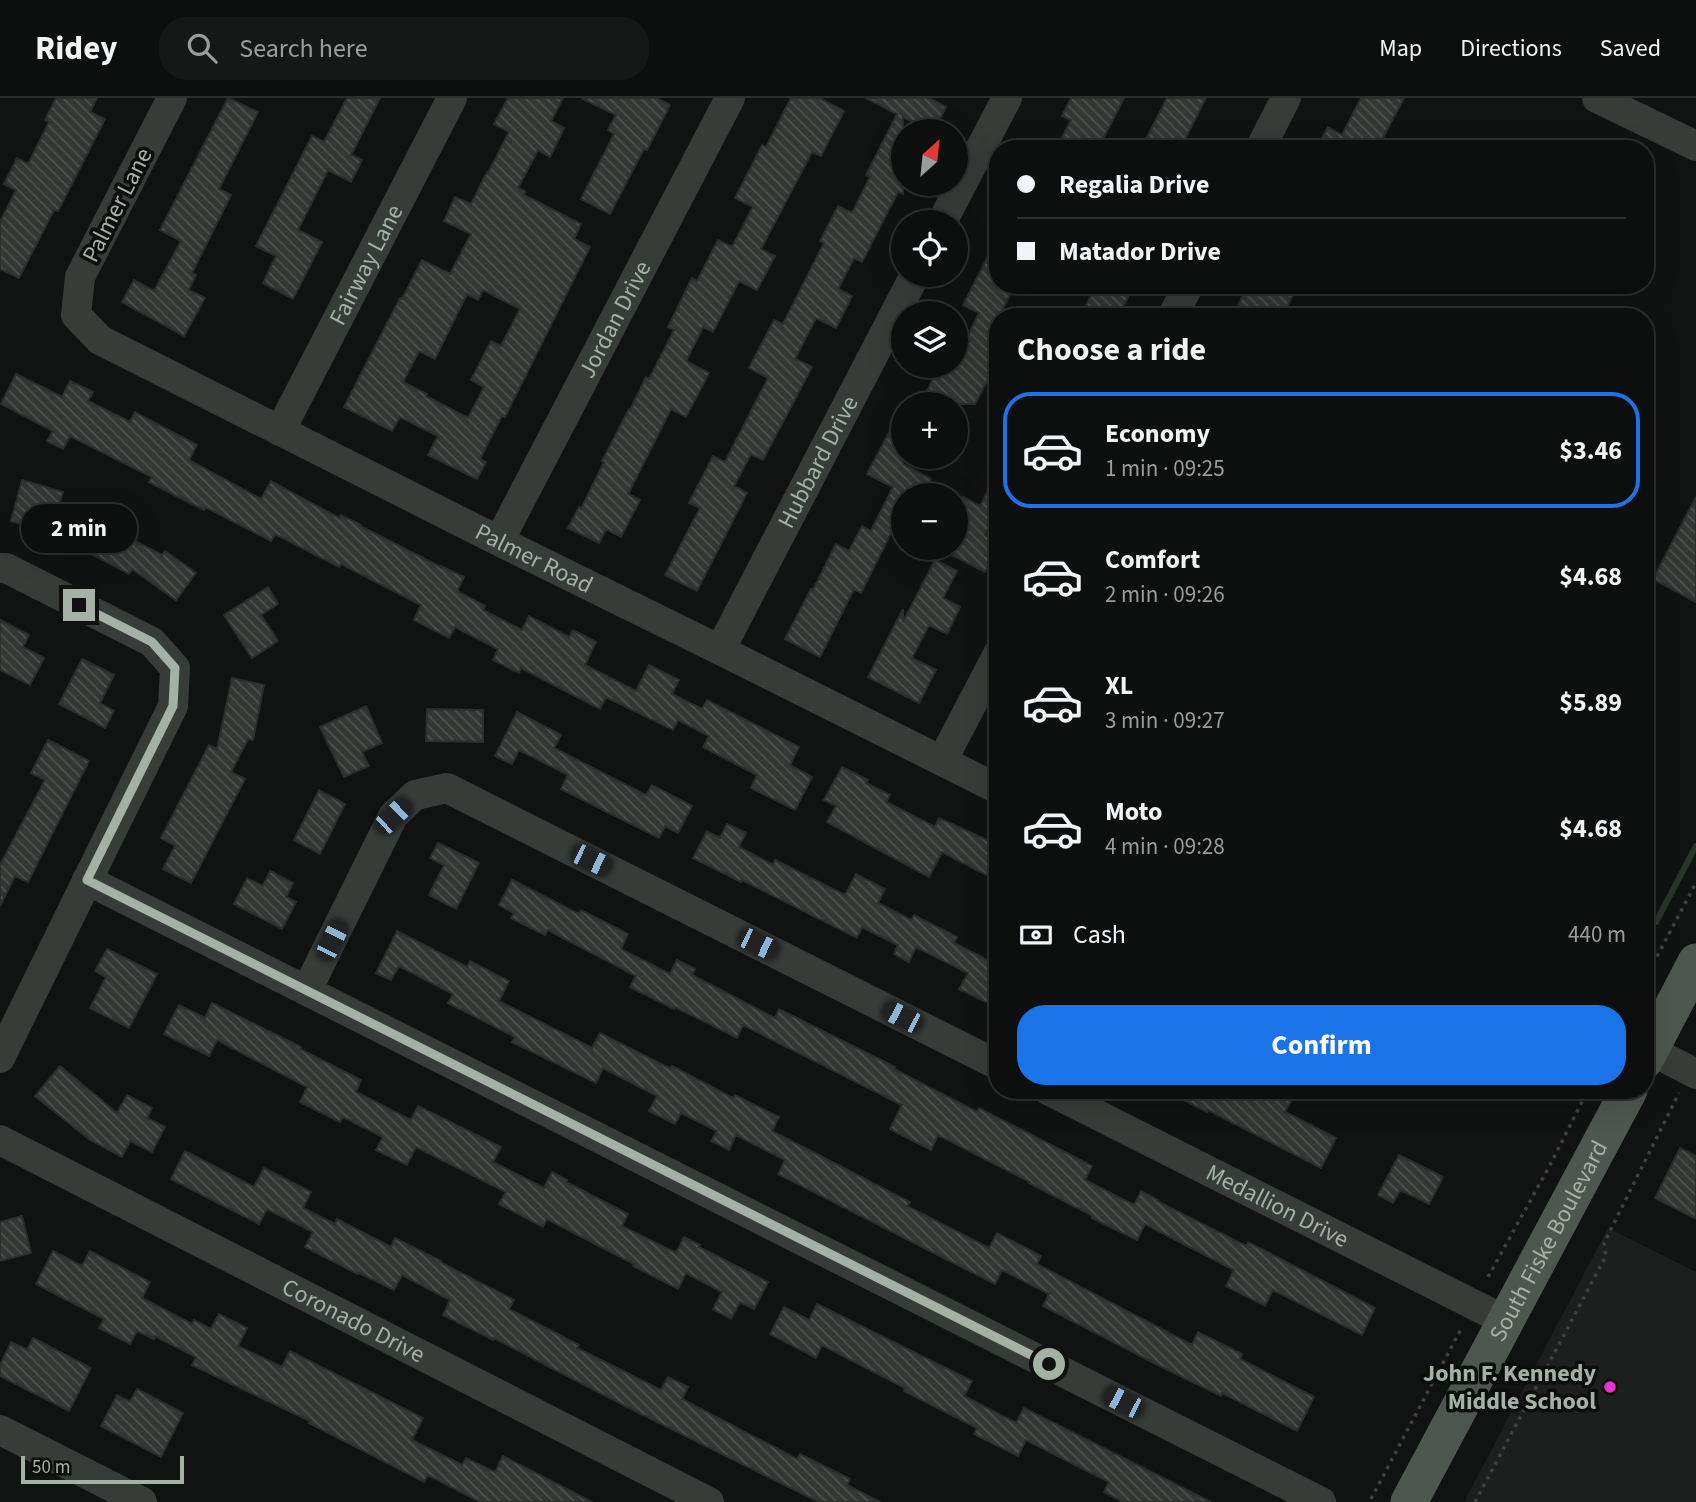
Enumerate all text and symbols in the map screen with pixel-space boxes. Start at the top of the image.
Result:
search box [159,17,649,80]
text: Ridey [35,25,117,72]
icon: search [183,29,221,67]
text: Search here [239,30,368,67]
text: Map [1379,31,1422,66]
text: Directions [1460,31,1562,66]
text: Saved [1600,31,1661,66]
north arrow [891,119,968,196]
map controls [891,119,968,560]
street label: Palmer Lane [74,142,161,269]
text: Regalia Drive [1059,166,1209,203]
street label: Fairway Lane [320,198,412,332]
button: locate [891,210,968,287]
text: Matador Drive [1059,233,1221,270]
street label: Jordan Drive [570,255,660,384]
button: layers [891,301,968,378]
text: Choose a ride [1017,327,1206,373]
street label: Hubbard Drive [769,390,867,535]
button: + [891,392,968,469]
text: Economy [1105,415,1210,452]
icon: car [1021,419,1084,482]
text: $3.46 [1559,432,1622,469]
text: 1 min · 09:25 [1105,452,1225,485]
button: − [891,483,968,560]
callout: 2 min [21,504,137,552]
text: 2 min [51,512,107,545]
street label: Palmer Road [469,515,599,603]
text: Comfort [1105,541,1200,578]
icon: car [1021,545,1084,608]
text: $4.68 [1559,558,1622,595]
text: 2 min · 09:26 [1105,578,1225,611]
route end [63,589,95,621]
text: XL [1105,667,1133,704]
icon: car [1021,671,1084,734]
text: $5.89 [1559,684,1622,721]
text: 3 min · 09:27 [1105,704,1225,737]
text: Moto [1105,793,1162,830]
car [371,794,416,838]
icon: car [1021,797,1084,860]
text: $4.68 [1559,810,1622,847]
text: 4 min · 09:28 [1105,830,1225,863]
car [568,841,615,879]
icon: cash [1017,916,1055,954]
text: Cash [1073,916,1126,953]
car [314,917,351,963]
text: 440 m [1568,918,1626,951]
car [735,925,782,963]
car [879,998,926,1036]
button: Confirm [1017,1005,1626,1085]
street label: South Fiske Boulevard [1481,1134,1617,1348]
street label: Medallion Drive [1200,1155,1355,1257]
street label: Coronado Drive [276,1270,431,1372]
route start [1033,1348,1065,1380]
place label: John F. Kennedy Middle School [1423,1356,1596,1419]
marker: John F. Kennedy Middle School [1602,1379,1618,1395]
car [1100,1383,1147,1421]
scale bar [21,1453,184,1485]
text: 50 m [32,1454,70,1481]

